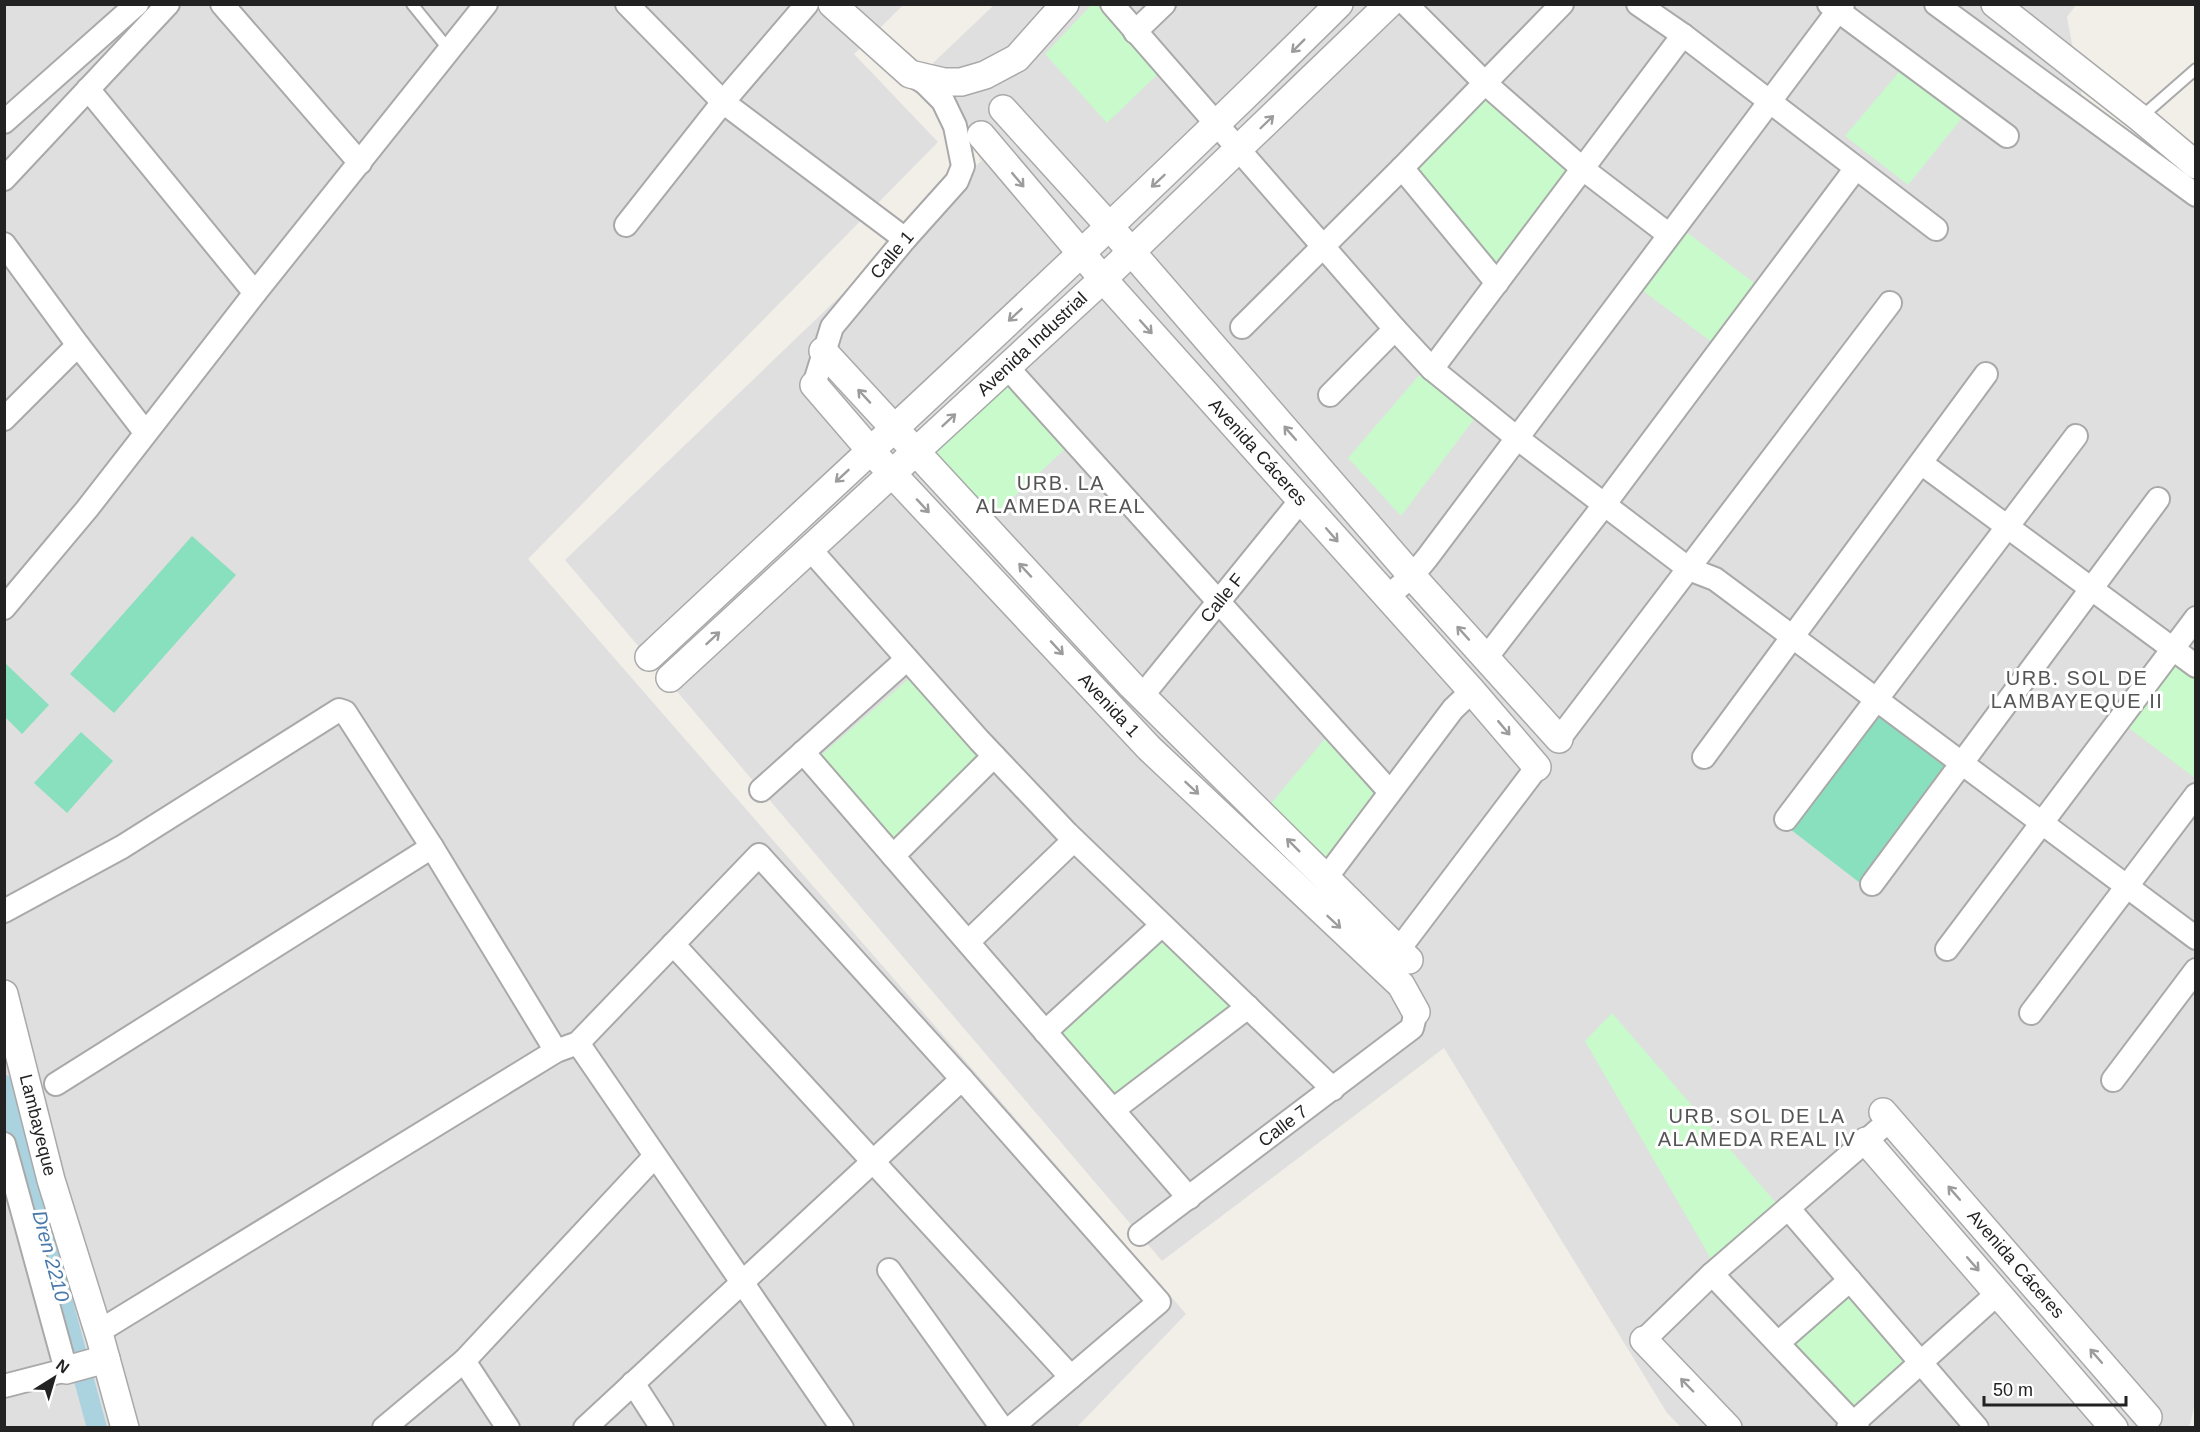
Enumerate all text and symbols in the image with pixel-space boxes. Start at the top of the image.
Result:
one-way arrow [1290,38,1305,53]
one-way arrow [1259,115,1274,130]
one-way arrow [1012,172,1025,188]
one-way arrow [1150,174,1165,189]
street label: Calle 1 [866,227,918,283]
street label: Avenida Industrial [973,288,1091,400]
one-way arrow [1008,307,1023,322]
one-way arrow [1139,319,1153,334]
one-way arrow [857,389,871,404]
street label: Avenida Cáceres [1205,394,1311,510]
one-way arrow [941,413,956,427]
one-way arrow [1283,426,1297,441]
one-way arrow [835,469,850,483]
district label: URB. LA ALAMEDA REAL [976,472,1146,517]
one-way arrow [916,498,930,513]
one-way arrow [1325,527,1339,542]
one-way arrow [1018,563,1032,578]
street label: Calle F [1196,570,1248,626]
one-way arrow [1457,626,1471,641]
one-way arrow [705,631,720,645]
one-way arrow [1050,641,1064,656]
district label: URB. SOL DE LAMBAYEQUE II [1991,667,2163,712]
street label: Avenida 1 [1074,669,1144,741]
one-way arrow [1497,720,1510,736]
one-way arrow [1185,781,1200,796]
one-way arrow [1285,838,1300,853]
one-way arrow [1327,915,1342,929]
street label: Lambayeque [16,1072,60,1178]
street label: Calle 7 [1255,1101,1311,1151]
district label: URB. SOL DE LA ALAMEDA REAL IV [1658,1105,1856,1150]
one-way arrow [1947,1186,1961,1201]
street label: Avenida Cáceres [1964,1206,2068,1322]
water label: Dren 2210 [28,1208,74,1304]
one-way arrow [1966,1256,1980,1271]
north arrow [24,1348,84,1408]
one-way arrow [2089,1349,2103,1364]
text: N [53,1356,72,1377]
scale bar [1984,1369,2126,1407]
one-way arrow [1680,1378,1695,1393]
text: 50 m [1993,1380,2033,1400]

